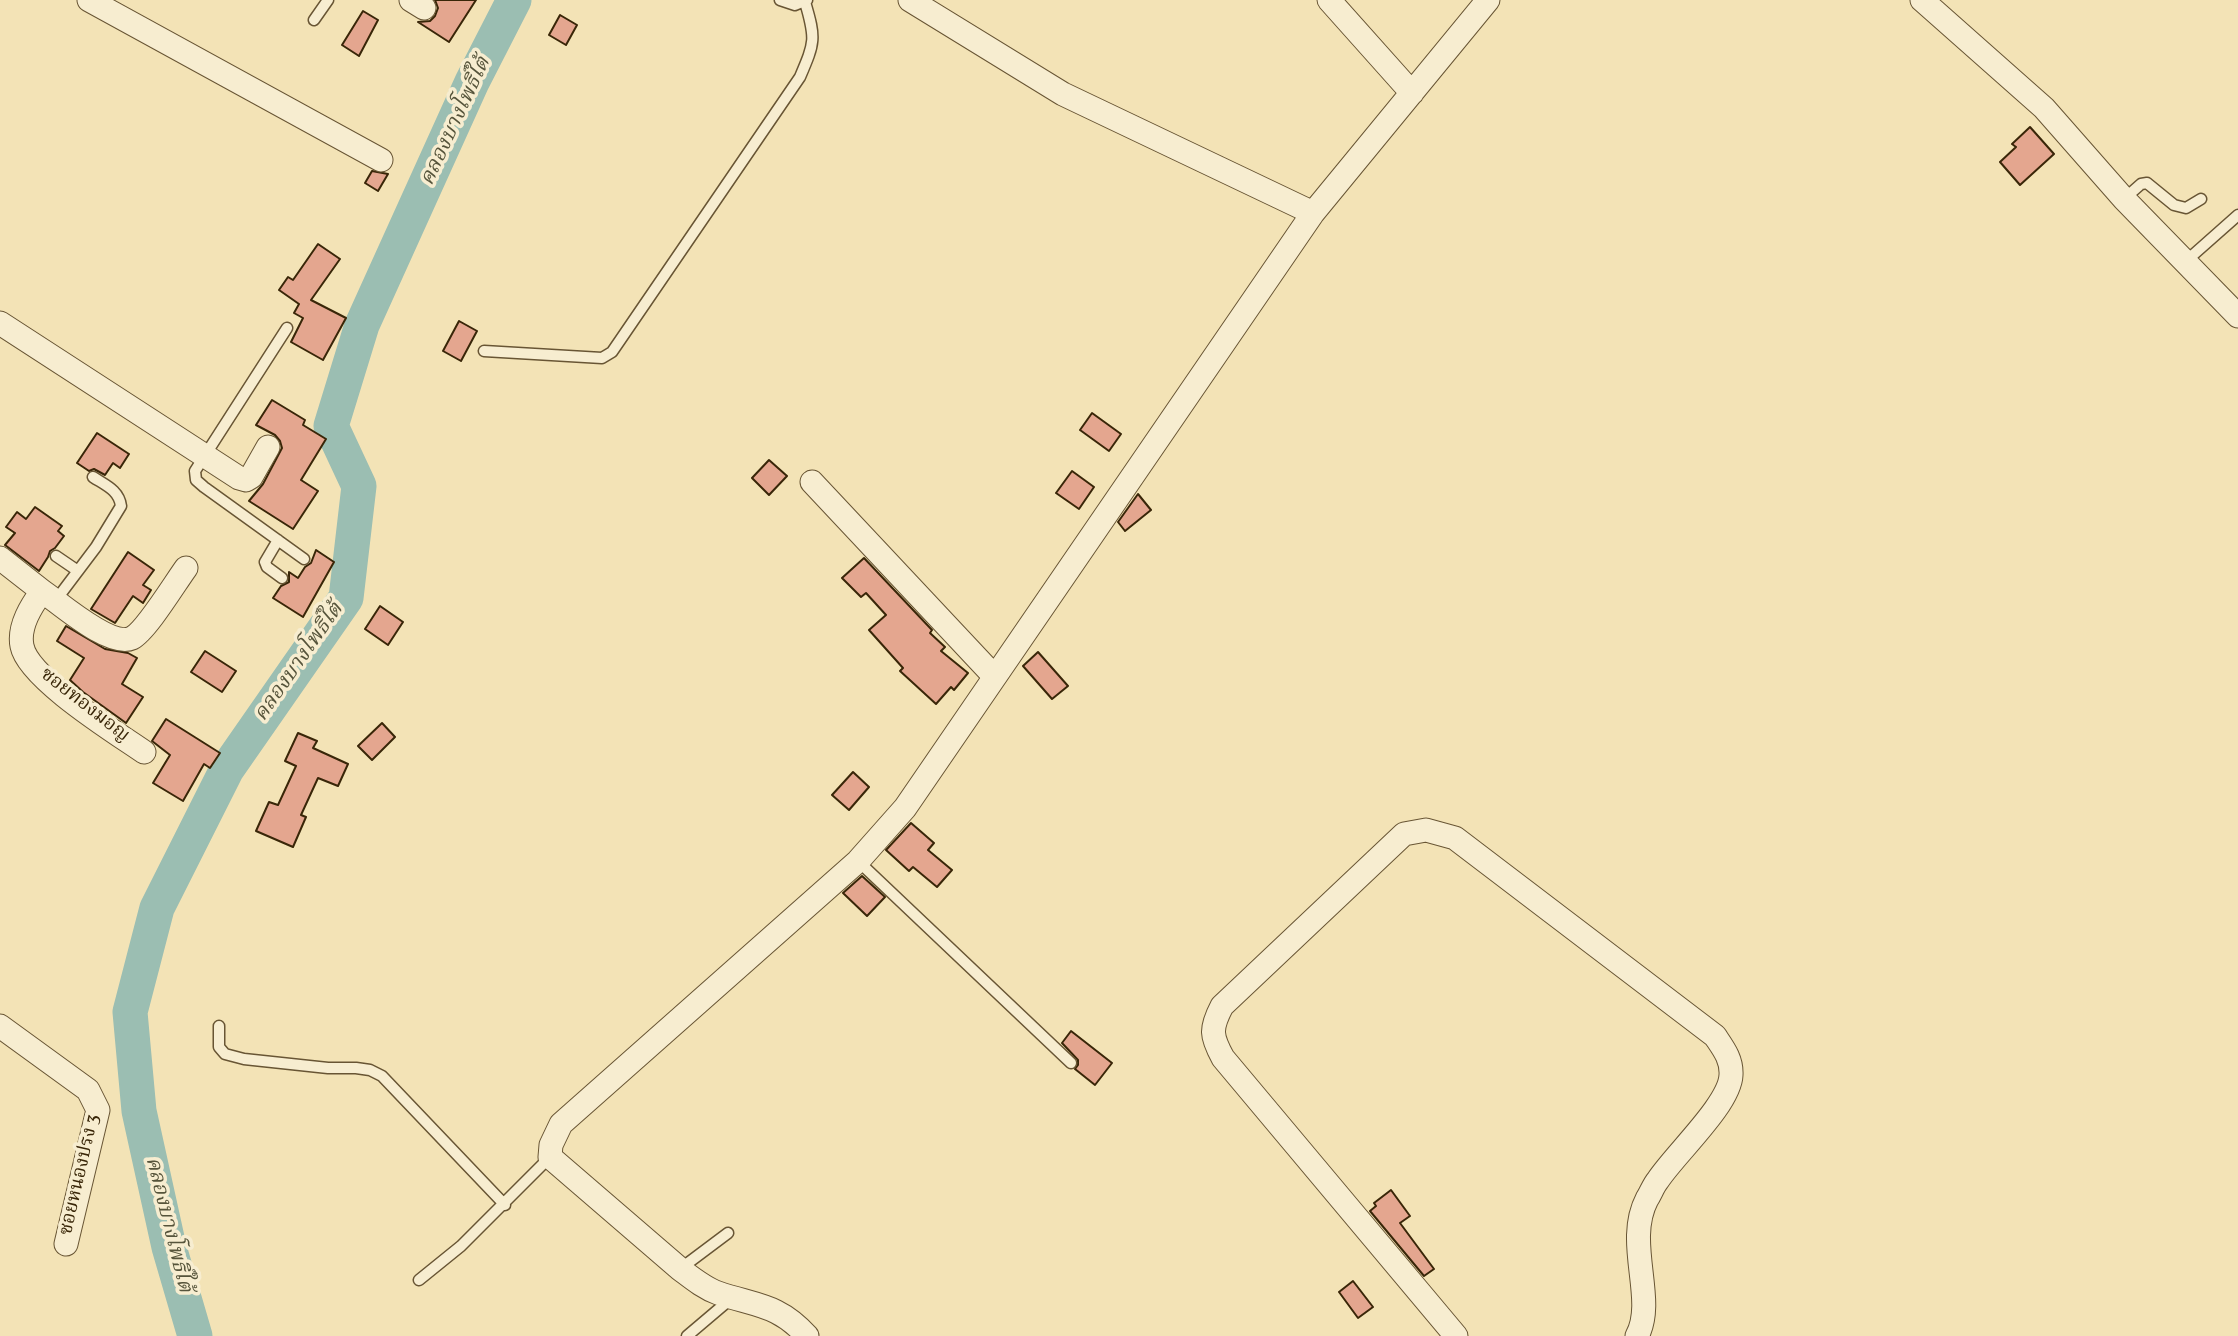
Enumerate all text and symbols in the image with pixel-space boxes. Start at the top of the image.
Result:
water label: คลองบางโพธิ์ใต้ [416,54,498,190]
water label: คลองบางโพธิ์ใต้ [250,599,350,727]
street label: ซอยทองมอญ [35,664,133,748]
street label: ซอยหนองปรง 3 [56,1112,106,1238]
water label: คลองบางโพธิ์ใต้ [138,1155,196,1295]

